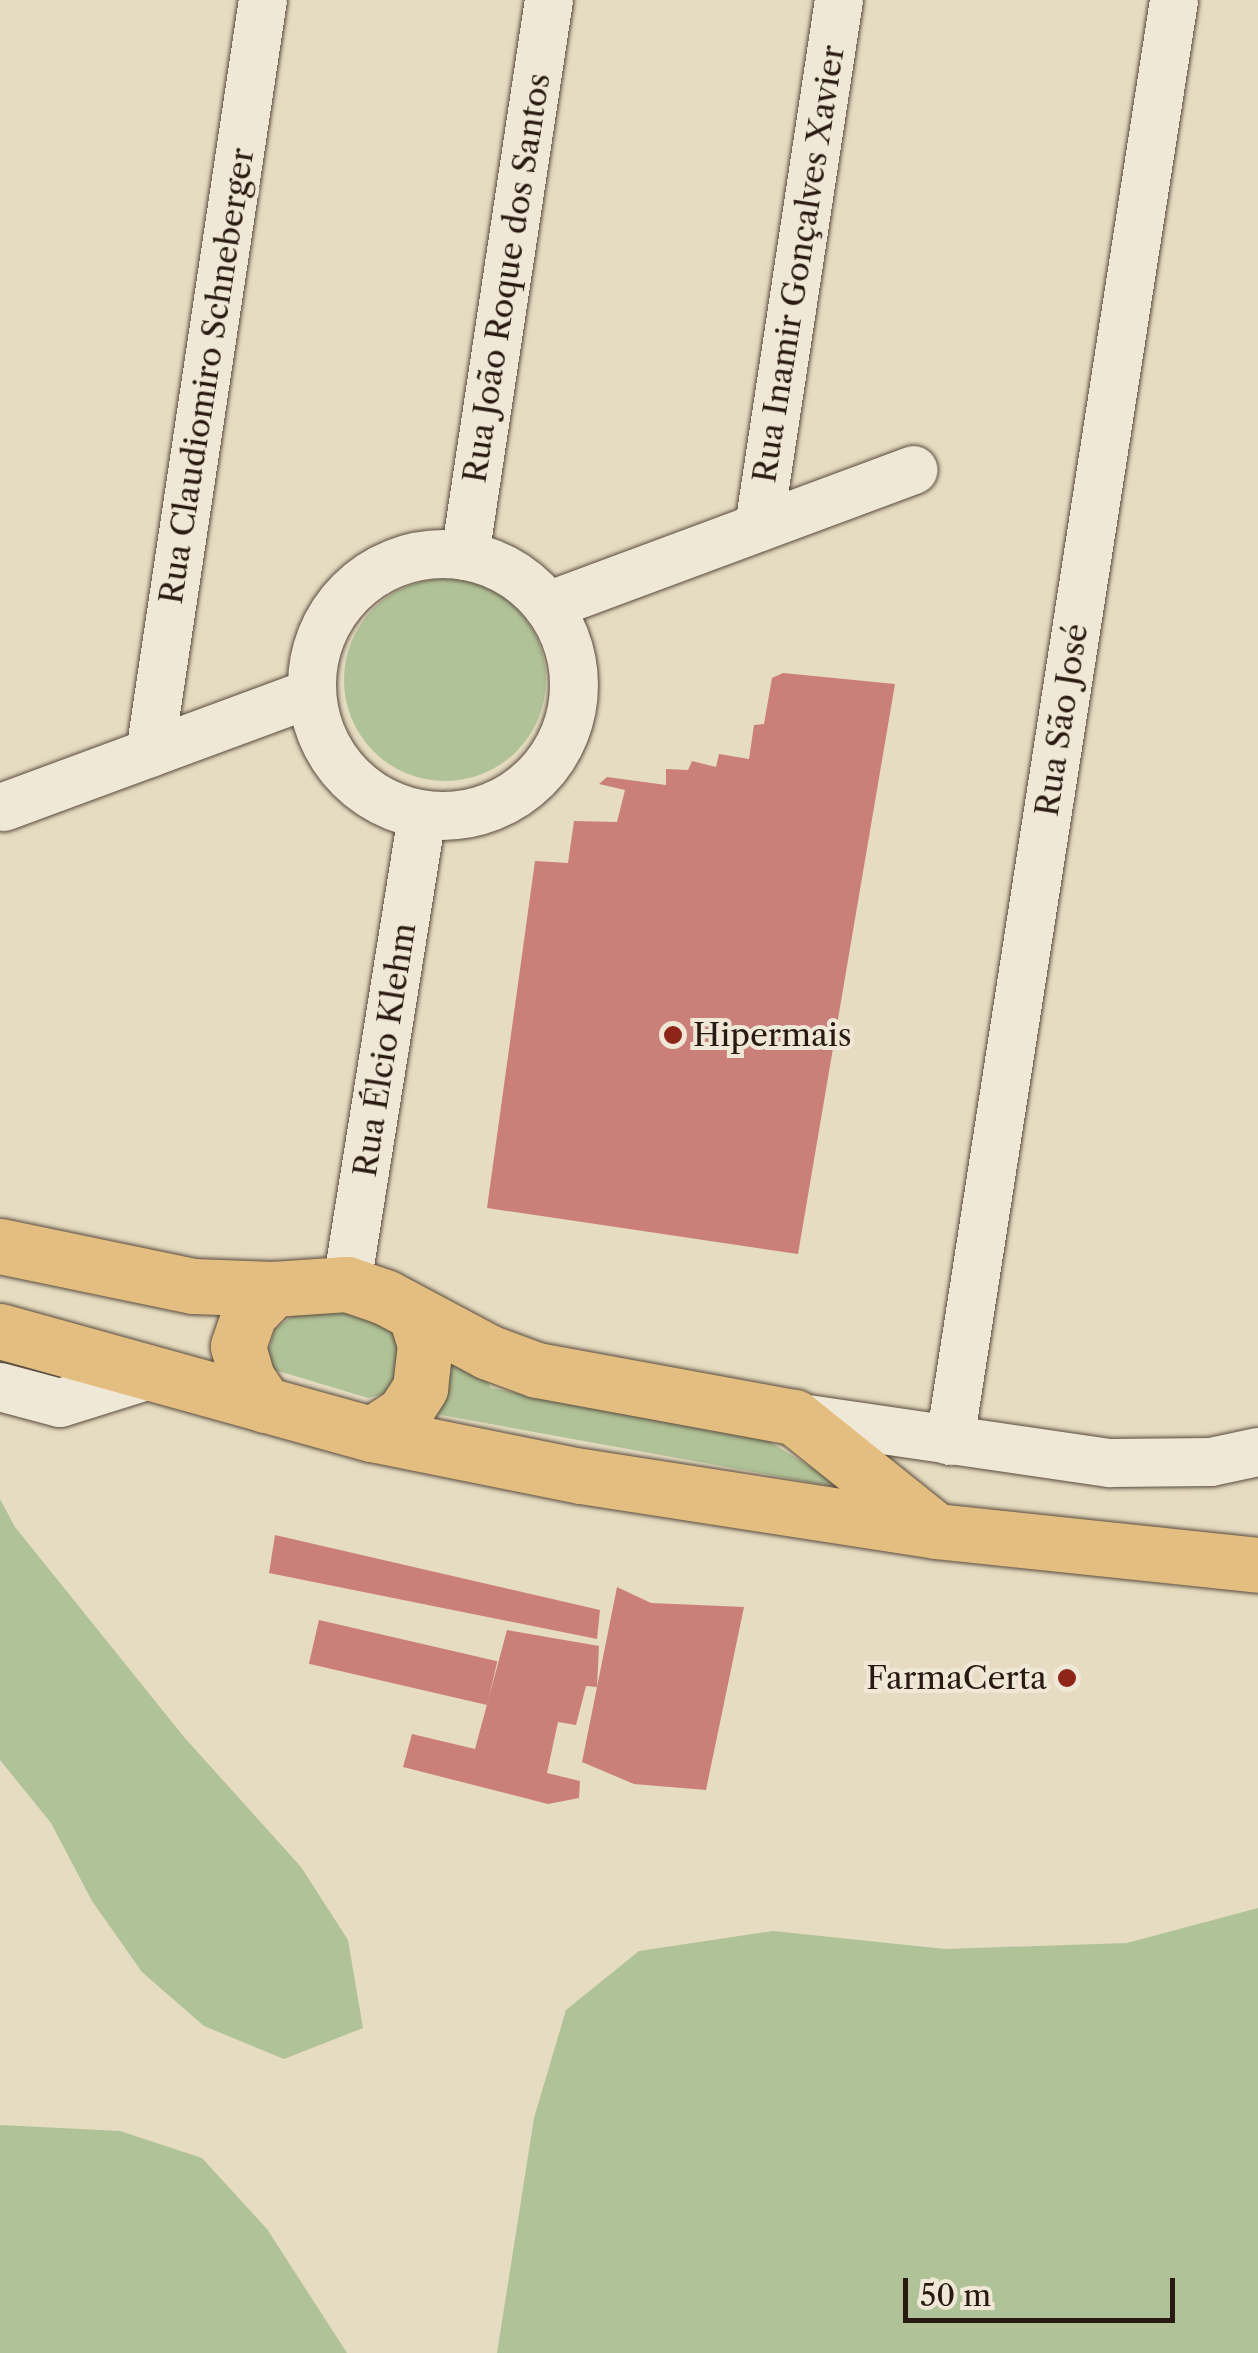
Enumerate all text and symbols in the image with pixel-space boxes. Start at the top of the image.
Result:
street label: Rua Inamir Gonçalves Xavier [745,42,853,486]
street label: Rua João Roque dos Santos [456,70,558,486]
street label: Rua Claudiomiro Schneberger [152,145,262,607]
street label: Rua São José [1028,621,1096,819]
street label: Rua Élcio Klehm [346,920,424,1180]
place label: Hipermais [693,1016,852,1054]
marker: Hipermais [662,1024,684,1046]
place label: FarmaCerta [866,1659,1047,1697]
marker: FarmaCerta [1056,1667,1078,1689]
scale bar [908,2258,1180,2320]
text: 50 m [920,2277,991,2314]

